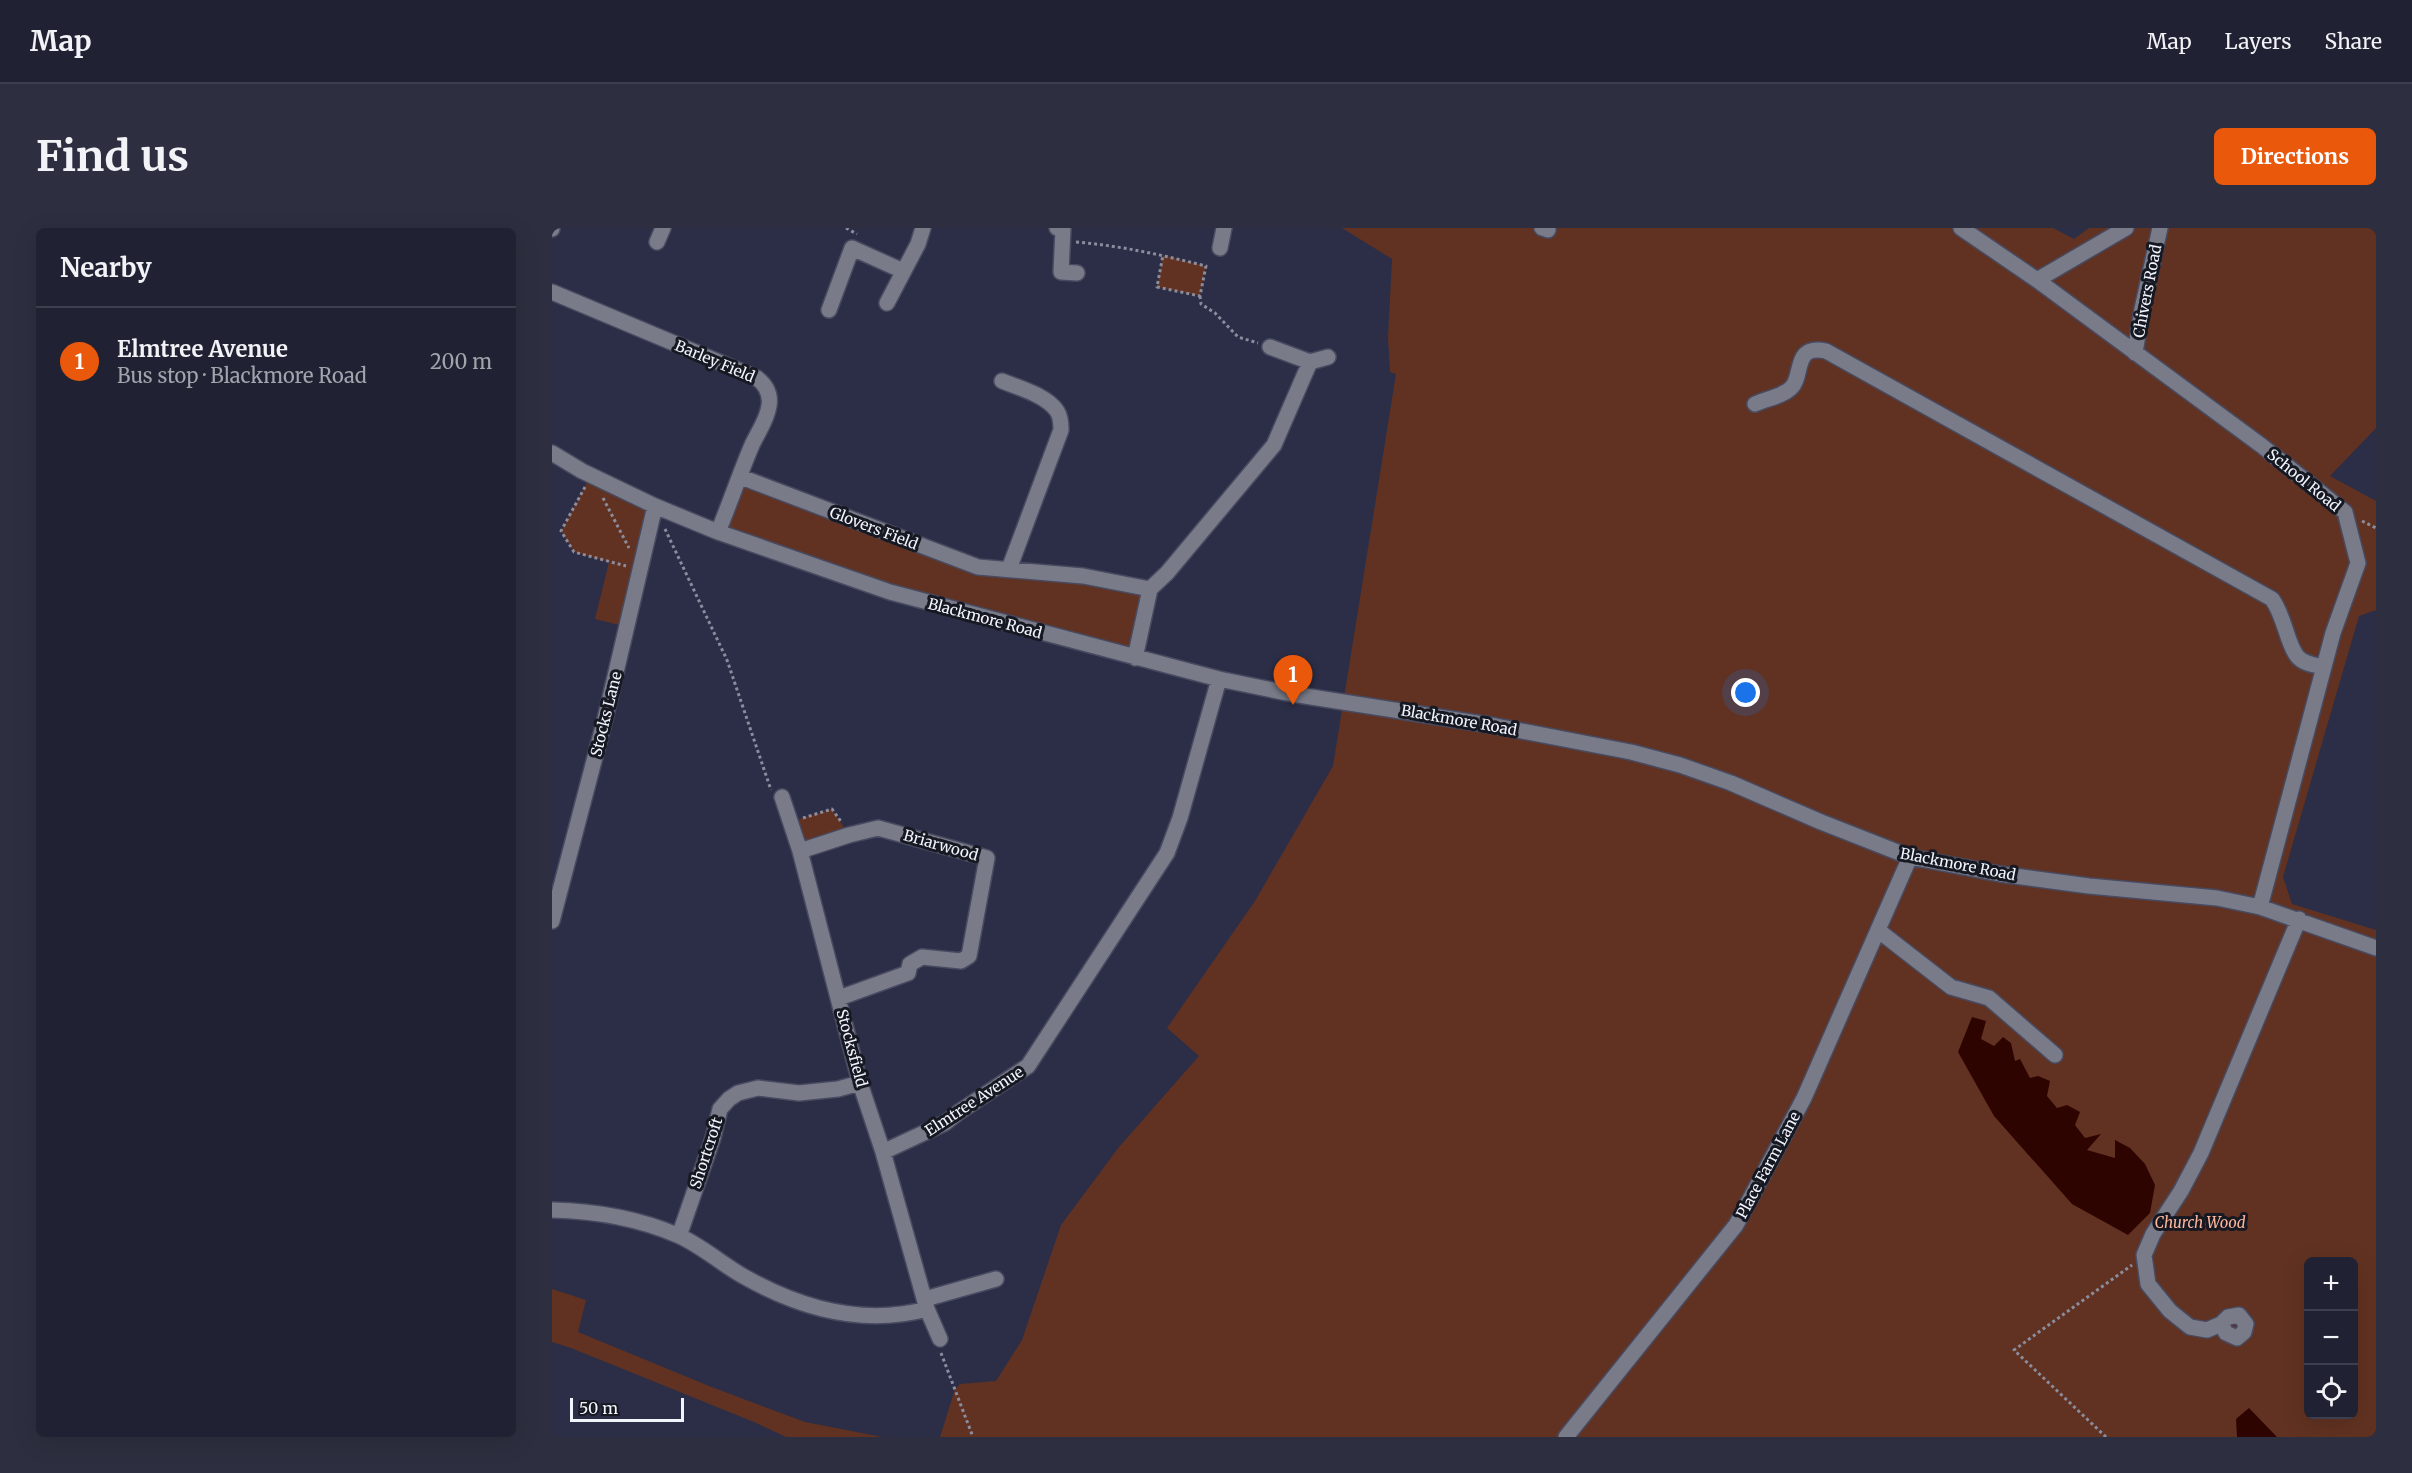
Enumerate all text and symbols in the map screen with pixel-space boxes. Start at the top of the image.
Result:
text: Map [30,23,92,59]
text: Map [2147,28,2192,55]
text: Layers [2225,28,2292,55]
text: Share [2325,28,2382,55]
button: Directions [2214,128,2376,185]
text: Find us [36,130,189,182]
street label: Chivers Road [2129,243,2165,339]
text: Nearby [60,251,152,284]
text: Elmtree Avenue [117,335,288,363]
street label: Barley Field [672,336,758,386]
text: 1 [75,349,84,374]
text: 200 m [430,349,492,374]
text: Bus stop · Blackmore Road [117,363,367,388]
street label: School Road [2264,445,2344,515]
street label: Glovers Field [827,502,921,554]
street label: Blackmore Road [926,594,1044,642]
pin: 1 [1274,656,1312,705]
street label: Stocks Lane [586,669,626,758]
your location [1731,678,1760,707]
street label: Blackmore Road [1400,700,1518,740]
street label: Briarwood [902,825,980,865]
street label: Blackmore Road [1899,843,2017,885]
street label: Stocksfield [832,1007,872,1089]
street label: Elmtree Avenue [921,1062,1027,1140]
street label: Place Farm Lane [1732,1108,1804,1222]
street label: Shortcroft [686,1115,727,1191]
park label: Church Wood [2154,1213,2246,1232]
map controls [2304,1257,2358,1419]
button: + [2304,1257,2358,1311]
button: − [2304,1311,2358,1365]
button: locate [2304,1365,2358,1419]
scale bar [570,1395,684,1422]
text: 50 m [579,1398,618,1418]

